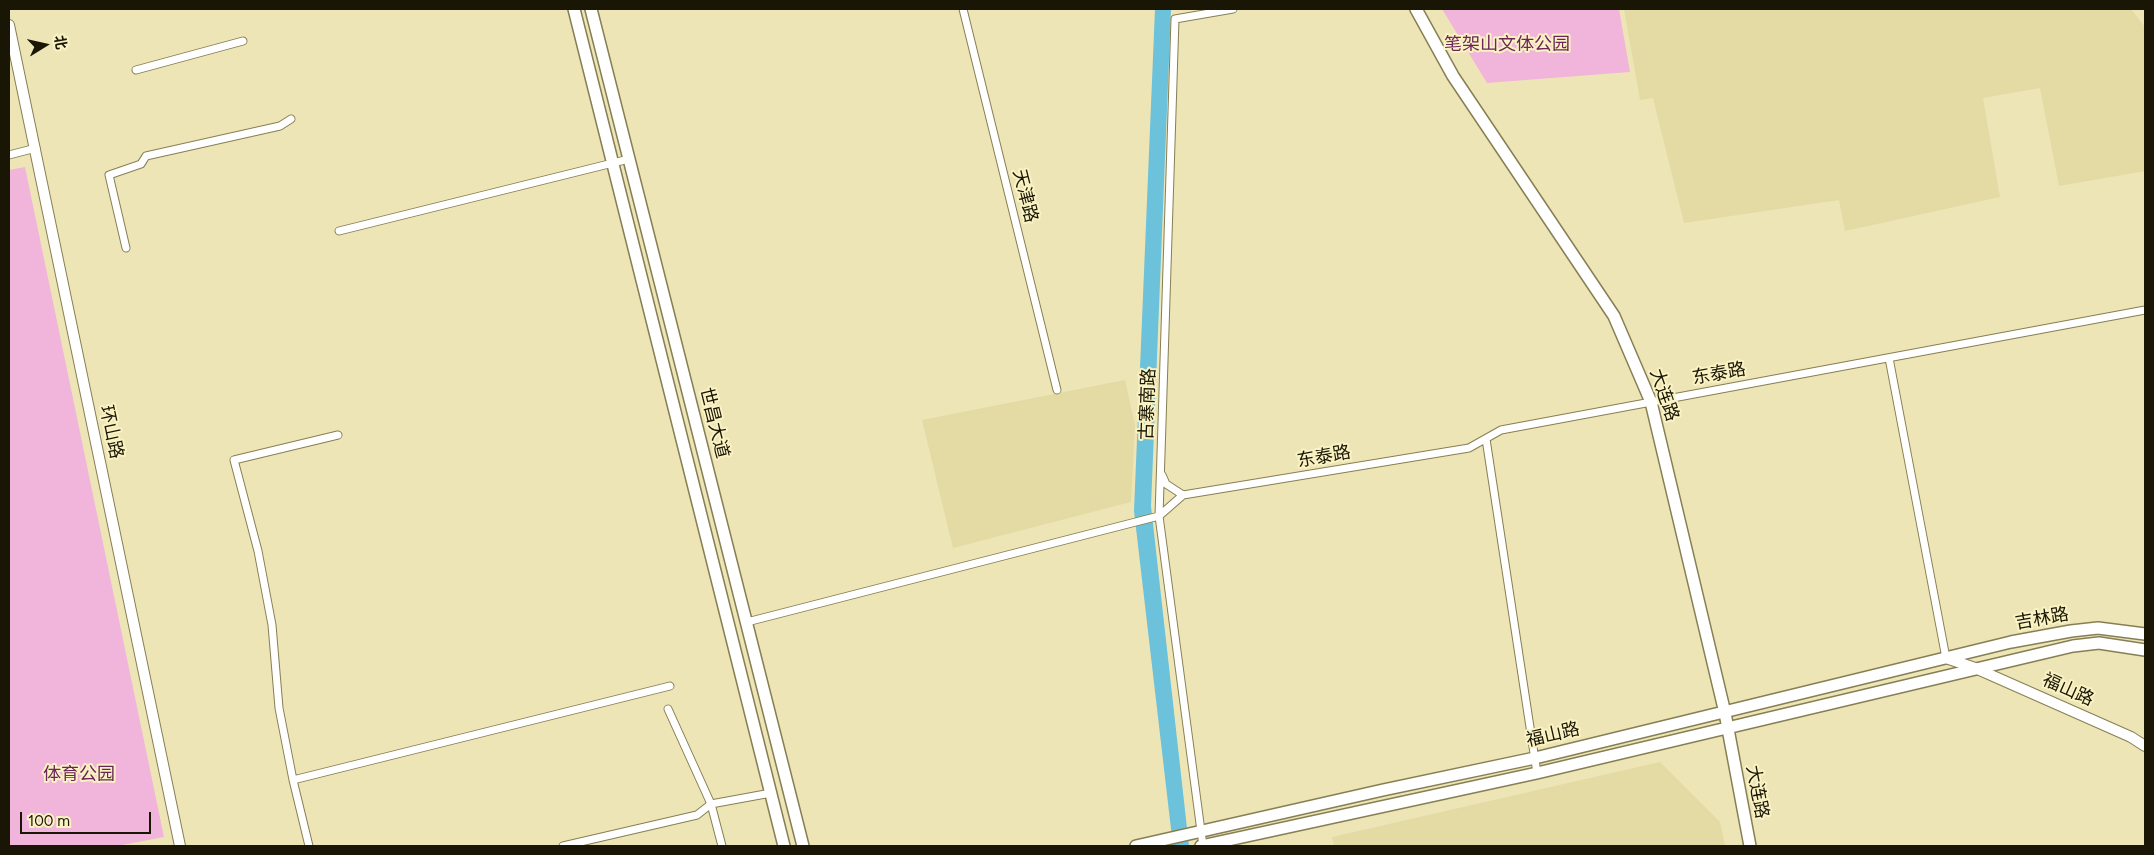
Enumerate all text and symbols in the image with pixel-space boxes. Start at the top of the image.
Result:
north arrow [20,20,70,70]
text: 北 [51,34,70,51]
park label: 笔架山文体公园 [1444,34,1570,56]
street label: 天津路 [1008,167,1042,225]
street label: 东泰路 [1691,359,1747,389]
street label: 大连路 [1645,366,1683,424]
street label: 古寨南路 [1136,368,1160,440]
street label: 世昌大道 [695,385,733,461]
street label: 环山路 [95,403,127,461]
street label: 东泰路 [1296,442,1352,472]
street label: 吉林路 [2014,604,2070,634]
street label: 福山路 [2039,669,2097,711]
street label: 福山路 [1524,718,1582,752]
street label: 大连路 [1741,763,1773,821]
park label: 体育公园 [43,764,115,786]
scale bar [22,802,154,834]
text: 100 m [28,812,70,830]

